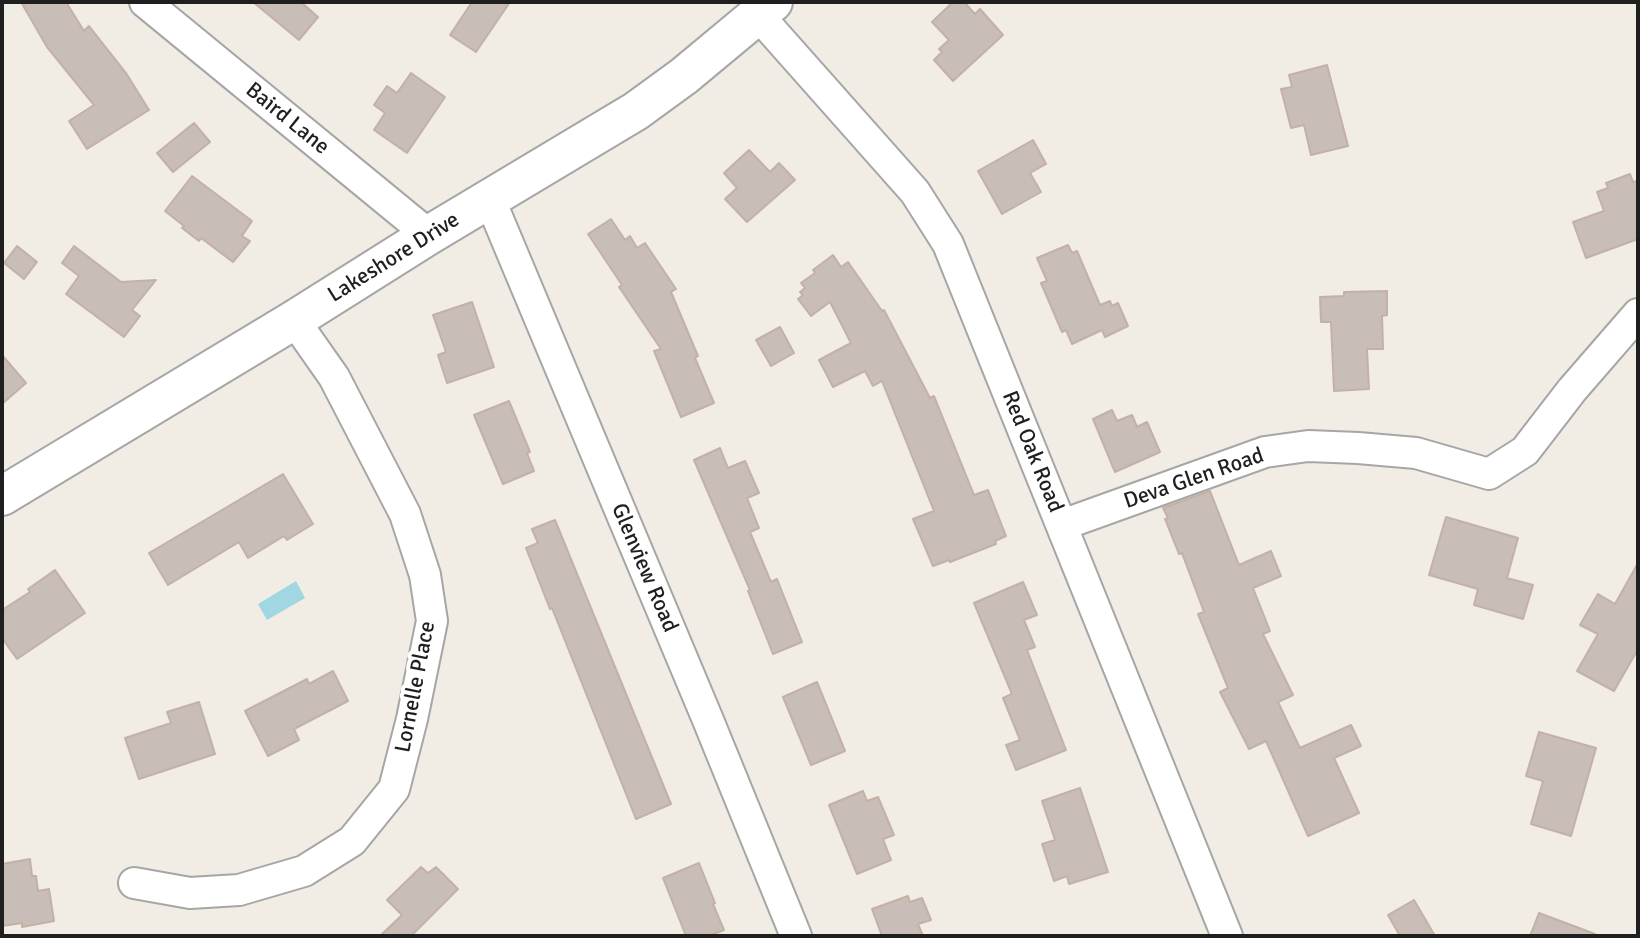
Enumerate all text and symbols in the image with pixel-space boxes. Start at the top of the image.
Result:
street label: Baird Lane [240,77,334,161]
street label: Lakeshore Drive [323,207,465,309]
street label: Red Oak Road [996,387,1068,517]
street label: Deva Glen Road [1121,443,1267,515]
street label: Glenview Road [605,500,683,636]
street label: Lornelle Place [390,619,442,755]

